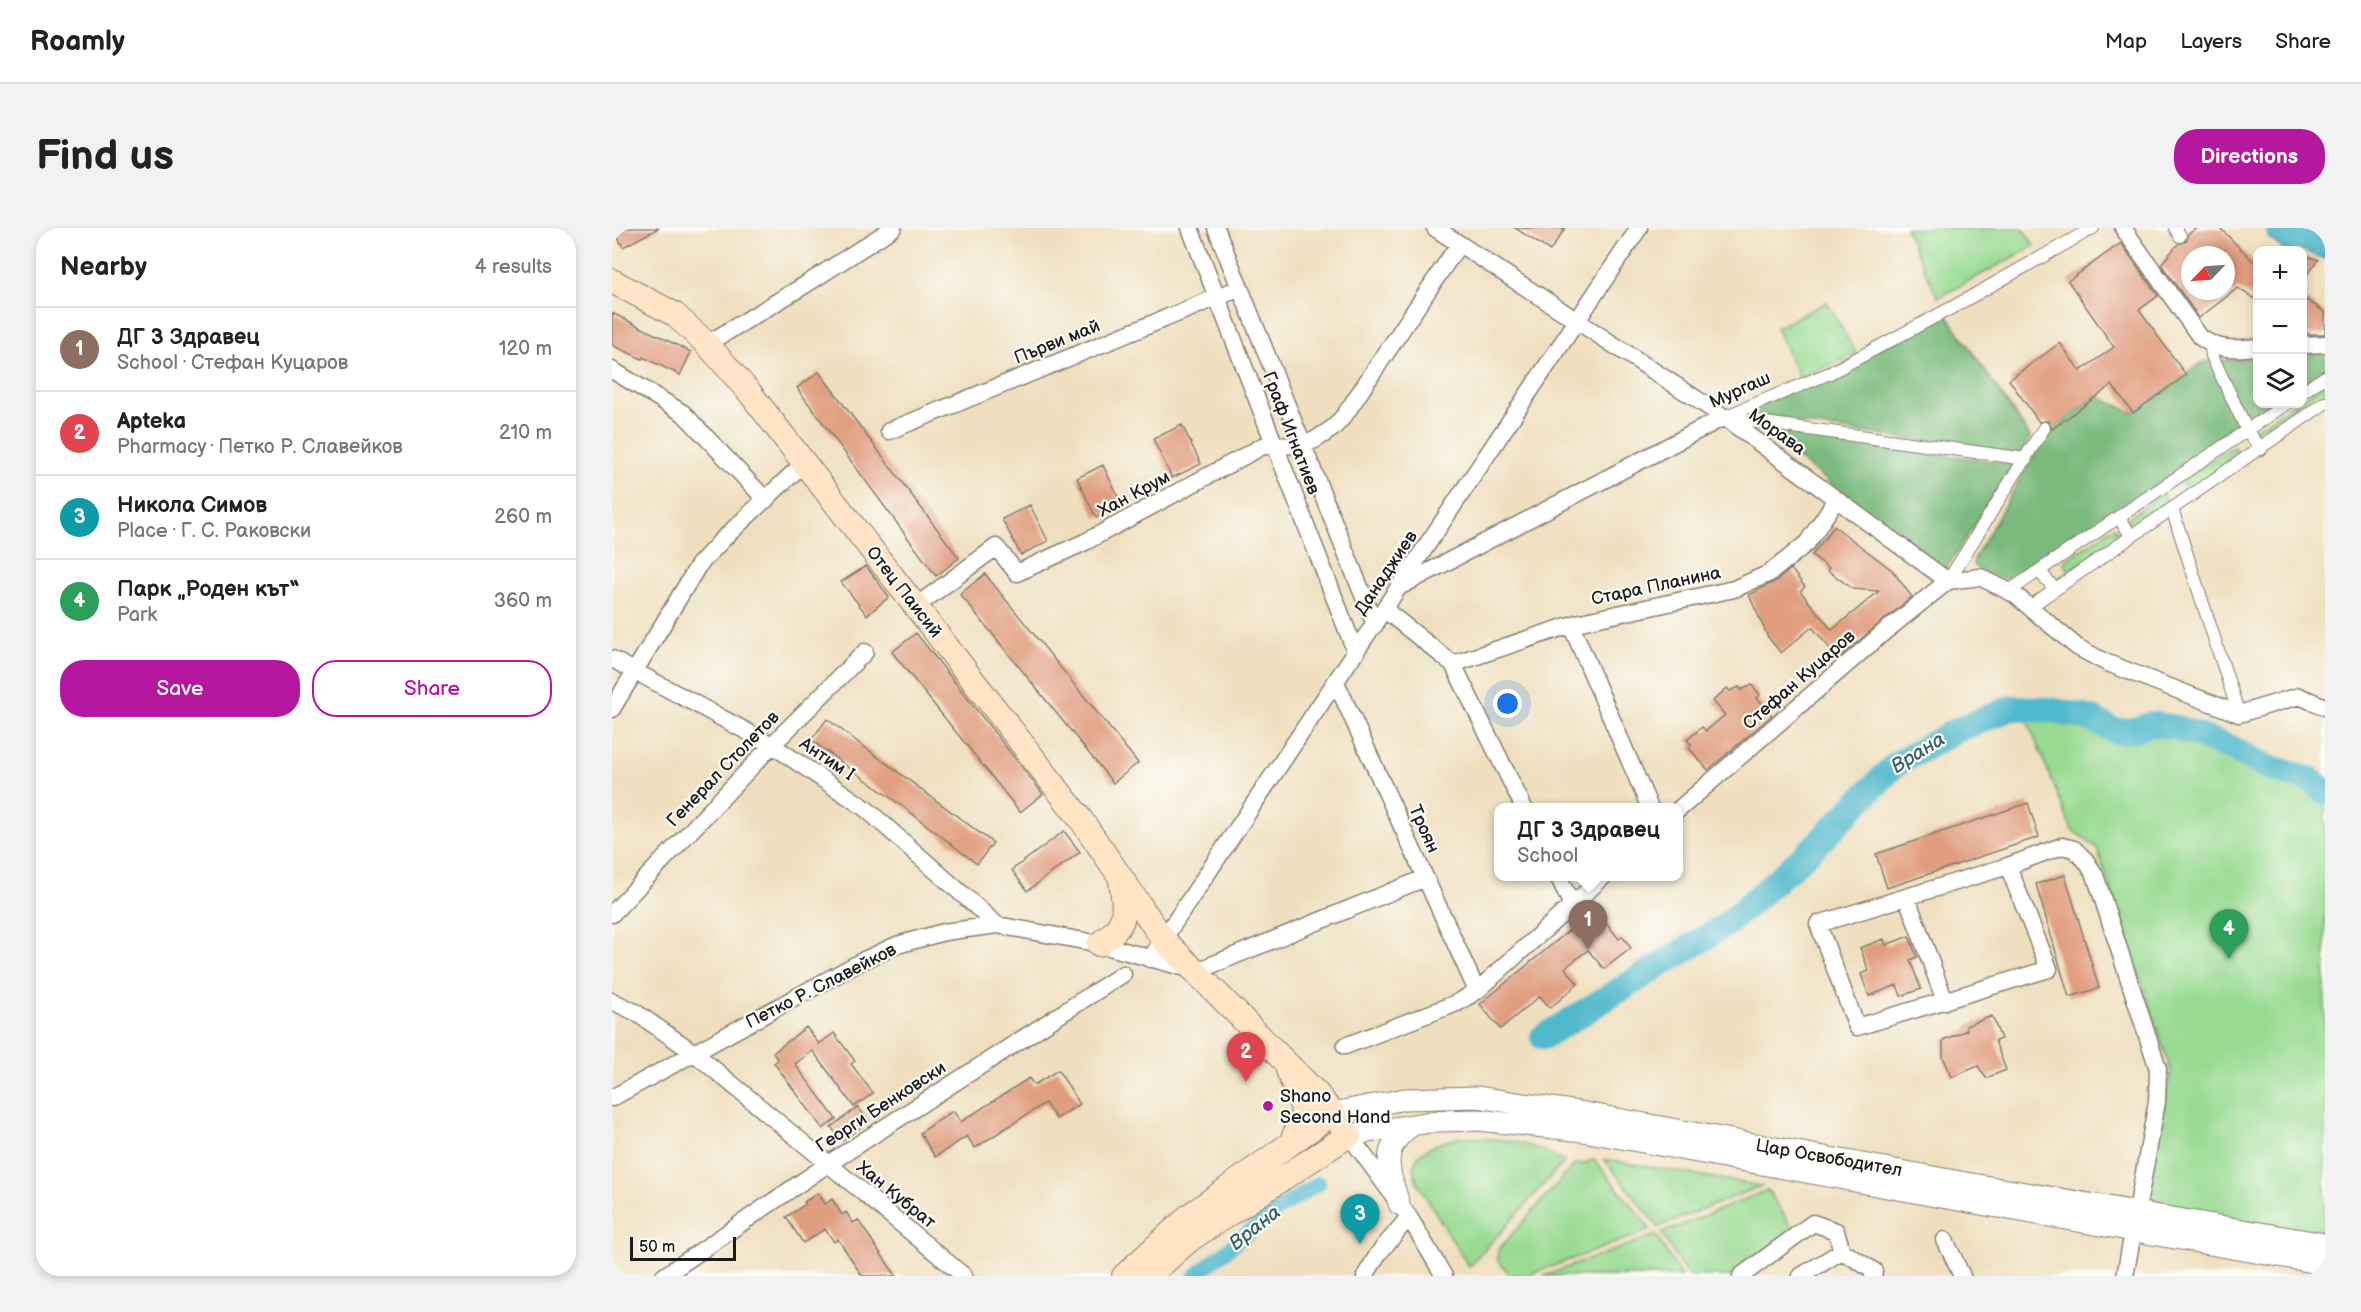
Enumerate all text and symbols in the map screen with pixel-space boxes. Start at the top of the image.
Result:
text: Roamly [30,25,125,58]
text: Map [2105,29,2147,54]
text: Layers [2180,29,2242,54]
text: Share [2275,29,2331,54]
button: Directions [2174,129,2325,184]
text: Find us [36,131,174,182]
north arrow [2181,246,2235,300]
map controls [2253,246,2307,408]
button: + [2253,246,2307,300]
text: Nearby [60,252,147,283]
text: 4 results [474,255,552,279]
button: − [2253,300,2307,354]
street label: Първи май [1011,315,1103,369]
text: ДГ 3 Здравец [117,324,260,351]
text: 1 [75,337,84,361]
text: 120 m [499,337,552,361]
text: School · Стефан Куцаров [117,351,348,375]
button: layers [2253,354,2307,408]
street label: Мургаш [1706,367,1774,413]
street label: Граф Игнатиев [1258,369,1324,498]
street label: Морава [1744,404,1810,460]
text: Apteka [117,408,186,435]
text: 2 [74,421,85,445]
text: 210 m [499,421,552,445]
text: Pharmacy · Петко Р. Славейков [117,435,403,459]
street label: Хан Крум [1094,466,1174,522]
text: Никола Симов [117,492,267,519]
text: 3 [74,505,85,529]
text: 260 m [494,505,552,529]
text: Place · Г. С. Раковски [117,519,311,543]
street label: Данаджиев [1350,526,1422,619]
street label: Отец Паисий [862,542,946,642]
street label: Стара Планина [1589,562,1723,610]
text: Парк „Роден кът“ [117,576,300,603]
text: 4 [74,589,85,613]
text: 360 m [494,589,552,613]
text: Park [117,603,157,627]
street label: Стефан Куцаров [1739,625,1860,734]
button: Save [60,660,300,717]
button: Share [312,660,552,717]
your location [1493,689,1522,718]
street label: Генерал Столетов [662,706,784,831]
water label: Врана [1887,727,1949,779]
street label: Антим I [795,732,858,785]
street label: Троян [1404,802,1444,856]
popup [1494,803,1683,881]
text: ДГ 3 Здравец [1517,817,1660,844]
text: School [1517,844,1578,868]
pin: 1 [1568,900,1608,950]
pin: 4 [2210,910,2248,959]
street label: Петко Р. Славейков [742,939,900,1033]
pin: 2 [1226,1032,1266,1082]
street label: Георги Бенковски [812,1057,950,1157]
place label: Shano Second Hand [1280,1086,1391,1128]
marker: Shano Second Hand [1261,1099,1275,1113]
street label: Цар Освободител [1754,1135,1904,1181]
street label: Хан Кубрат [852,1157,940,1234]
pin: 3 [1340,1194,1380,1244]
water label: Врана [1224,1200,1286,1256]
scale bar [630,1234,736,1262]
text: 50 m [639,1238,675,1257]

